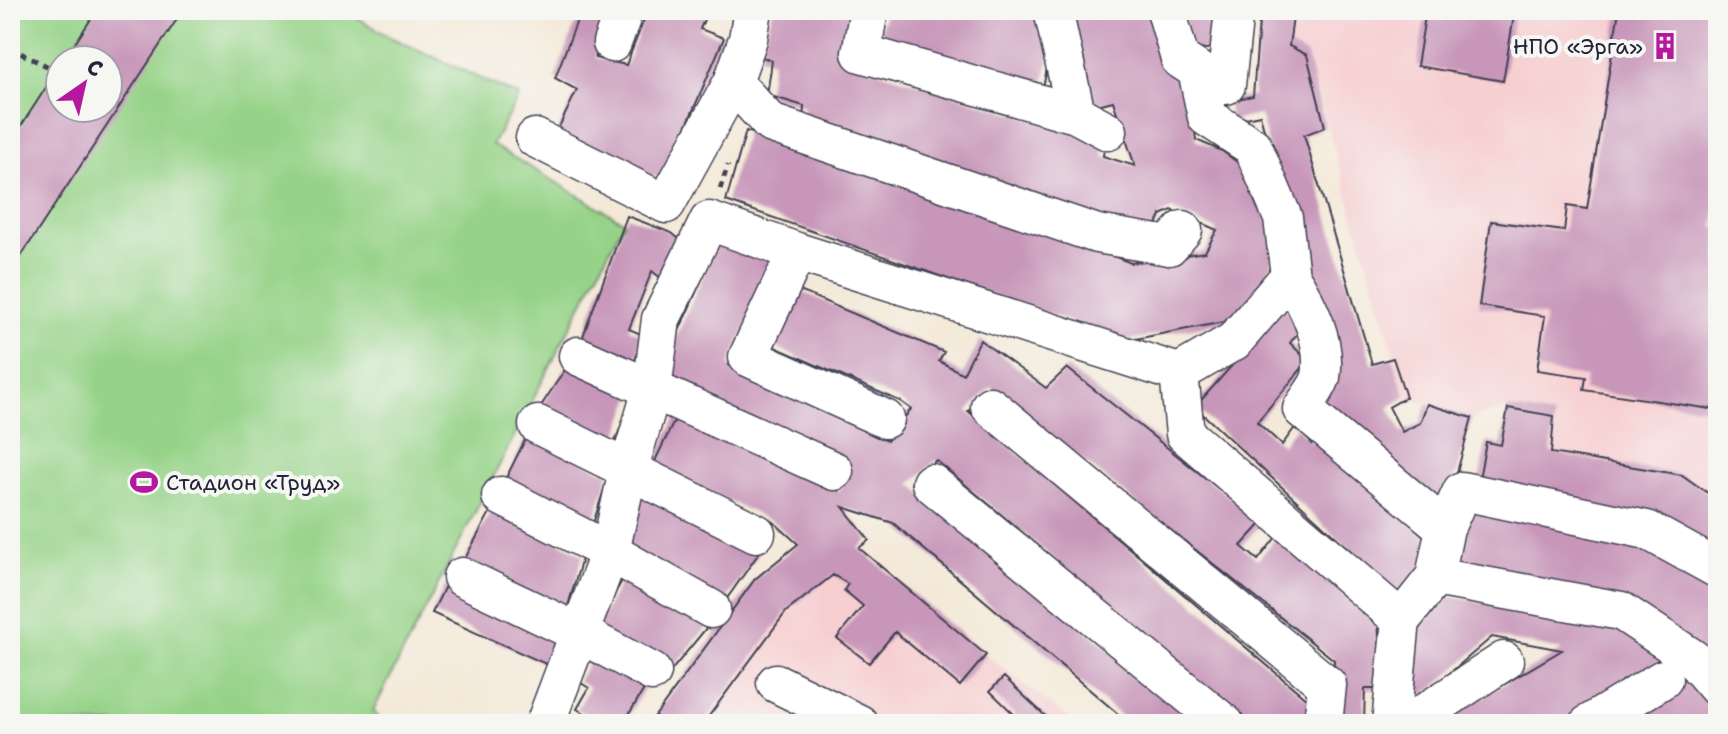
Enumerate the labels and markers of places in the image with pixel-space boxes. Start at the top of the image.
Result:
building icon: НПО «Эрга» [1650,31,1680,61]
place label: НПО «Эрга» [1513,32,1643,61]
sports icon: Стадион «Труд» [129,467,159,497]
place label: Стадион «Труд» [166,468,340,497]

